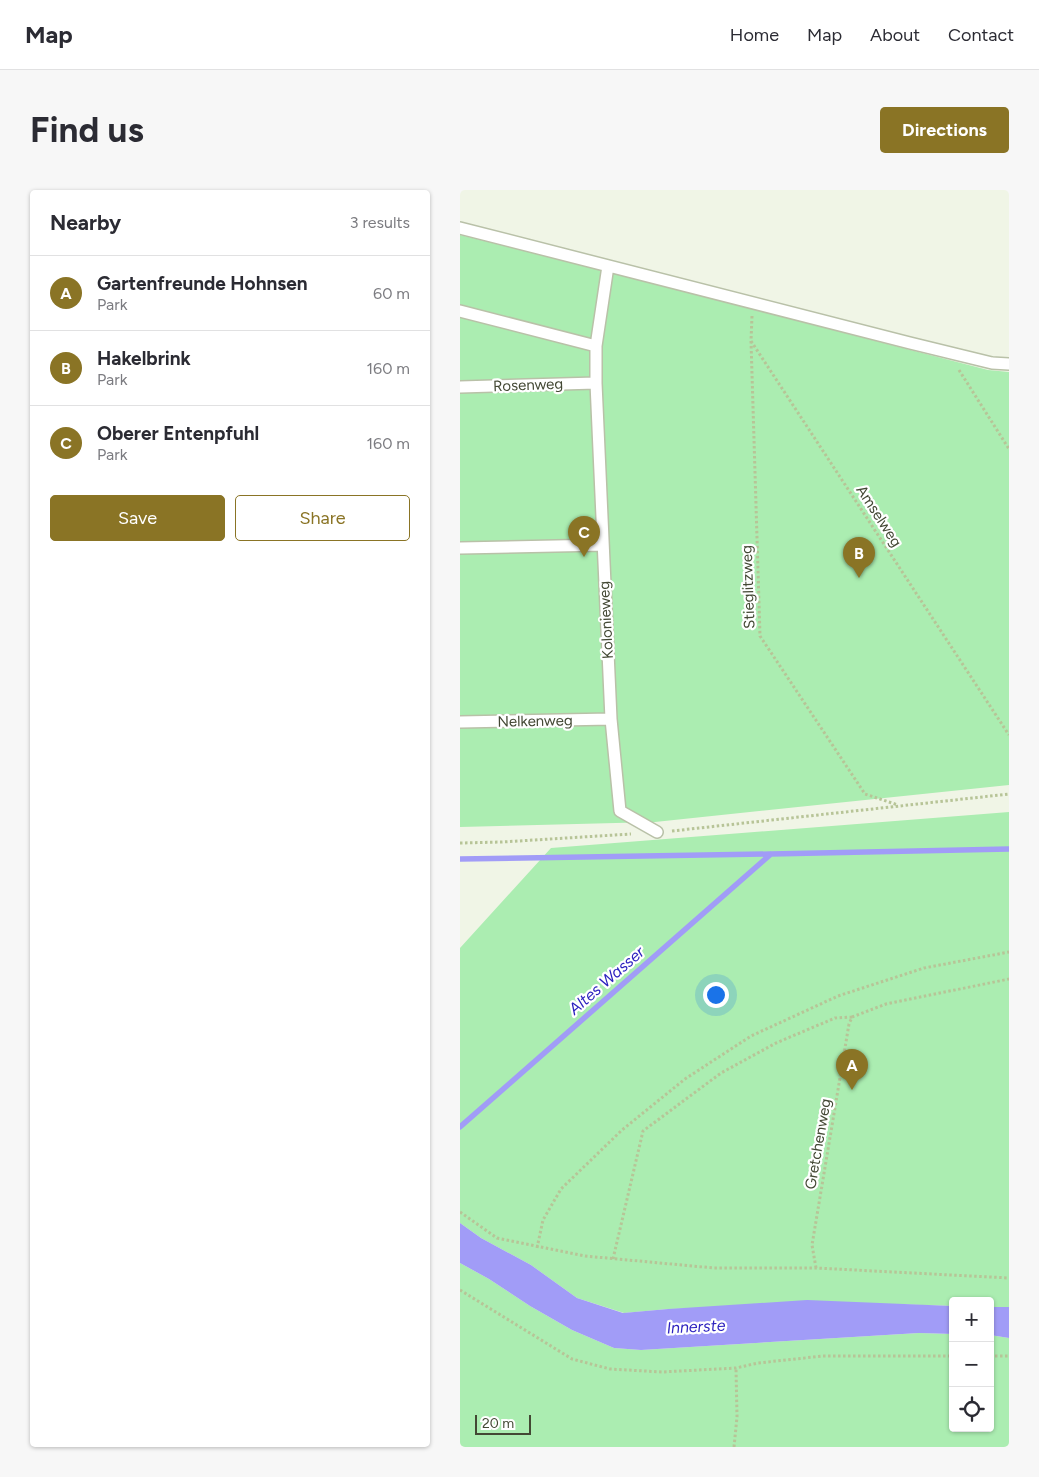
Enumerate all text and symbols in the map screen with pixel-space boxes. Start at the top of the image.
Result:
text: Map [25,20,73,49]
text: Home [730,24,779,46]
text: Map [807,24,842,46]
text: About [870,24,920,46]
text: Contact [948,24,1014,46]
button: Directions [880,107,1009,153]
text: Find us [30,109,144,151]
text: Nearby [50,210,121,235]
text: 3 results [350,213,410,232]
text: Gartenfreunde Hohnsen [97,272,307,295]
text: A [60,284,72,303]
text: 60 m [373,284,410,303]
text: Park [97,295,127,314]
text: Hakelbrink [97,347,191,370]
text: B [61,359,71,378]
text: 160 m [367,359,410,378]
text: Park [97,370,127,389]
street label: Rosenweg [493,375,563,395]
text: Oberer Entenpfuhl [97,422,259,445]
text: C [60,434,72,453]
text: 160 m [367,434,410,453]
text: Park [97,445,127,464]
street label: Amselweg [852,482,906,550]
button: Save [50,495,225,541]
button: Share [235,495,410,541]
pin: C [568,516,600,557]
pin: B [843,537,875,578]
street label: Stieglitzweg [738,545,758,629]
street label: Kolonieweg [595,581,617,659]
street label: Nelkenweg [497,711,573,731]
water label: Altes Wasser [564,942,649,1019]
your location [703,982,729,1008]
pin: A [836,1049,868,1090]
street label: Gretchenweg [801,1097,835,1191]
map controls [949,1297,994,1432]
button: + [949,1297,994,1342]
water label: Innerste [666,1315,726,1338]
button: − [949,1342,994,1387]
button: locate [949,1387,994,1432]
scale bar [475,1412,531,1435]
text: 20 m [482,1415,514,1432]

